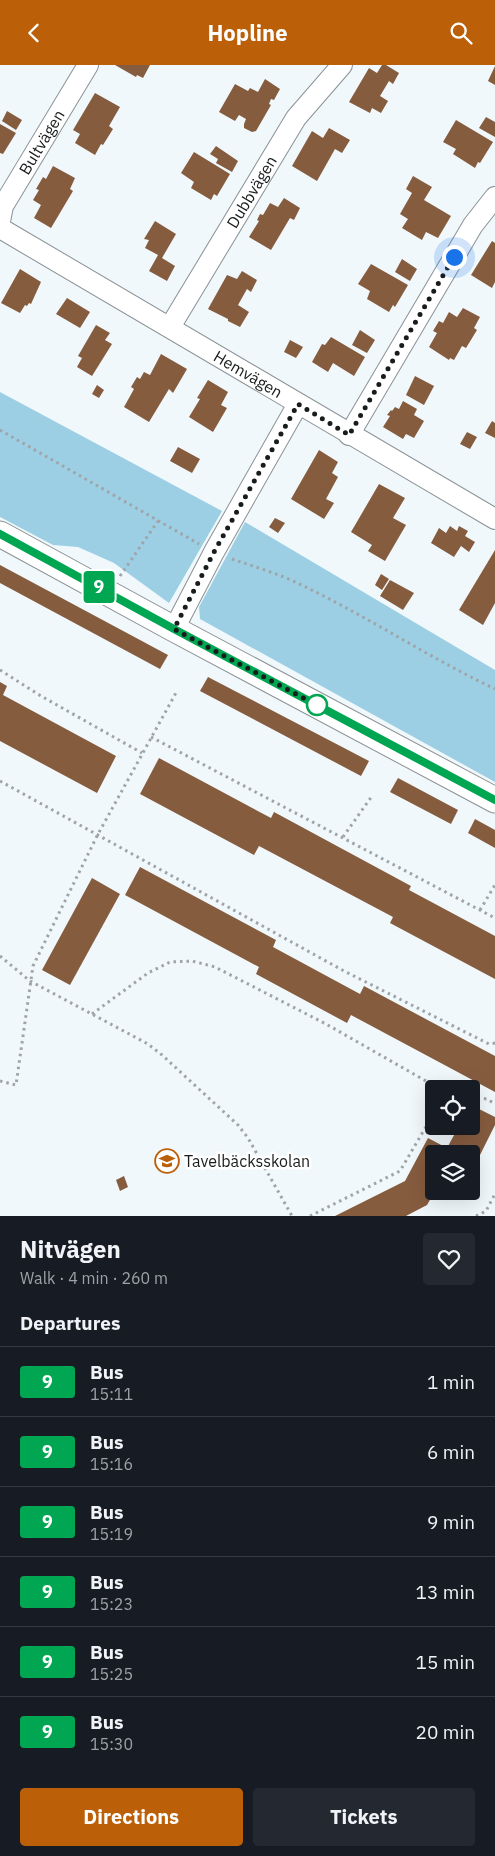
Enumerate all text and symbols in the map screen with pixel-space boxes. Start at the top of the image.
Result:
text: Hopline [207,18,288,47]
icon: back [20,19,48,47]
icon: search [447,19,475,47]
street label: Bultvägen [14,106,69,178]
street label: Dubbvägen [222,152,281,231]
your location [442,245,467,270]
street label: Hemvägen [210,346,286,402]
line badge: 9 [83,571,115,603]
text: 9 [94,575,104,598]
unlabelled marker [306,694,328,716]
map controls [425,1080,480,1200]
button: locate [425,1080,480,1135]
button: layers [425,1145,480,1200]
school or university icon: Tavelbäcksskolan [154,1148,180,1174]
place label: Tavelbäcksskolan [184,1151,310,1171]
text: Nitvägen [20,1233,121,1265]
button: heart [423,1233,475,1285]
text: Walk · 4 min · 260 m [20,1268,168,1288]
text: Departures [20,1311,120,1335]
text: Bus [90,1360,124,1384]
text: 9 [42,1370,53,1393]
text: 1 min [427,1370,475,1394]
text: 15:11 [90,1384,133,1404]
text: Bus [90,1430,124,1454]
text: 9 [42,1440,53,1463]
text: 6 min [427,1440,475,1464]
text: 15:16 [90,1454,133,1474]
text: Bus [90,1500,124,1524]
text: 9 [42,1510,53,1533]
text: 9 min [427,1510,475,1534]
text: 15:19 [90,1524,133,1544]
text: Bus [90,1570,124,1594]
text: 9 [42,1580,53,1603]
text: 13 min [416,1580,475,1604]
text: 15:23 [90,1594,133,1614]
text: Bus [90,1640,124,1664]
text: 9 [42,1650,53,1673]
text: 15 min [416,1650,475,1674]
text: 15:25 [90,1664,133,1684]
text: Bus [90,1710,124,1734]
text: 9 [42,1720,53,1743]
text: 20 min [416,1720,475,1744]
text: 15:30 [90,1734,133,1754]
button: Directions [20,1788,243,1846]
button: Tickets [253,1788,475,1846]

